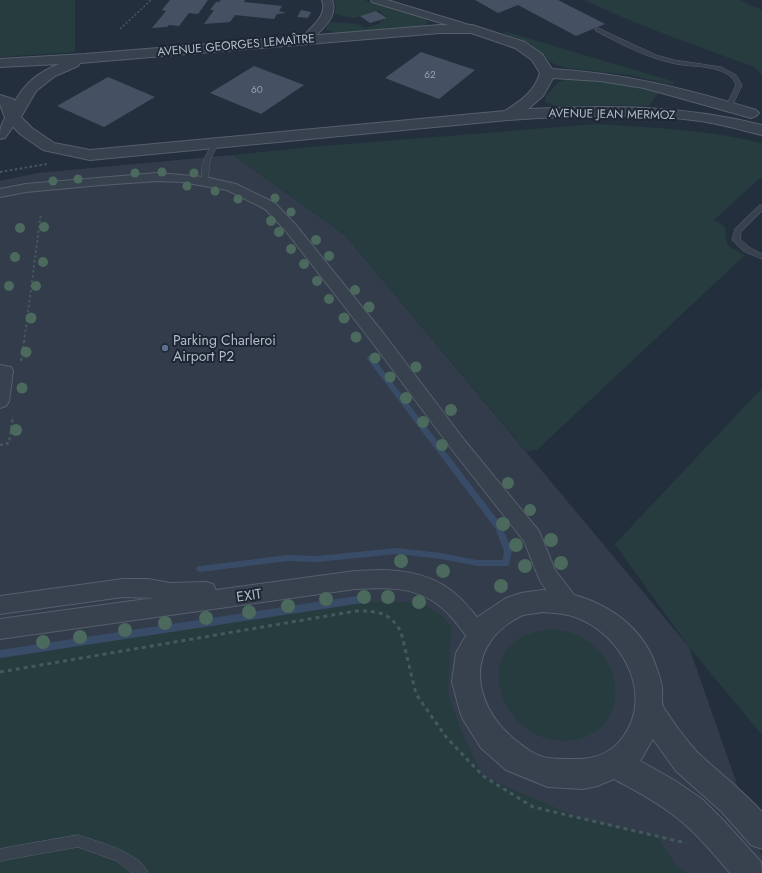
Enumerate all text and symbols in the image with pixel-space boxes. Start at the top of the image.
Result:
street label: AVENUE GEORGES LEMAÎTRE [157,29,315,61]
house number: 62 [424,67,436,82]
house number: 60 [251,82,263,97]
street label: AVENUE JEAN MERMOZ [548,104,676,124]
place label: Parking Charleroi Airport P2 [173,330,276,366]
marker: Parking Charleroi Airport P2 [160,343,170,353]
street label: EXIT [235,583,263,607]

